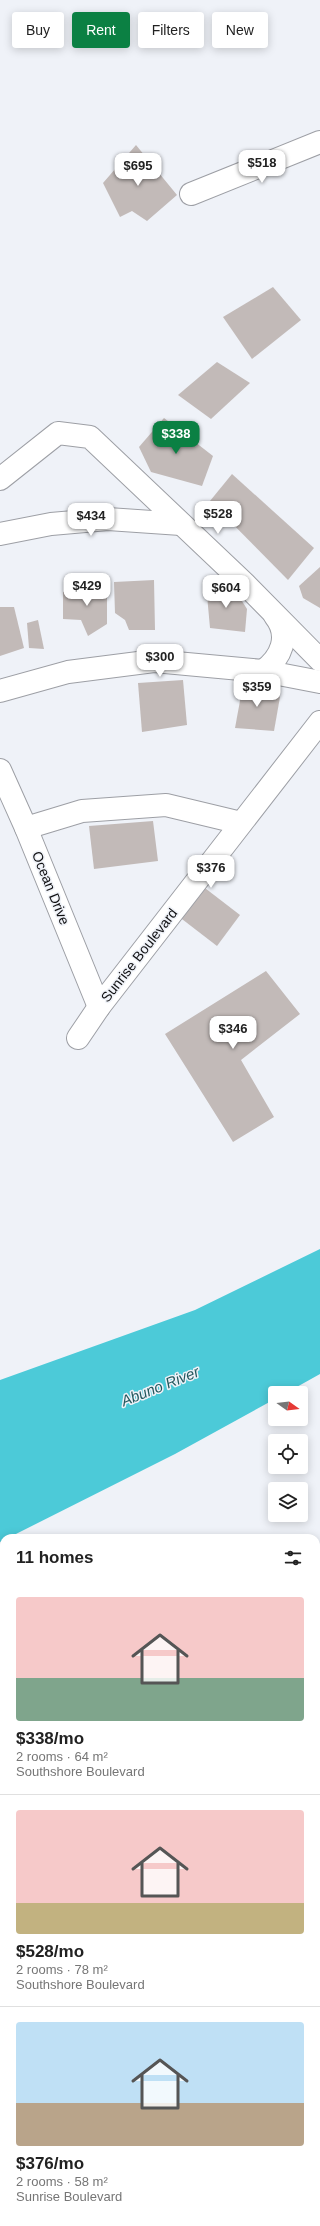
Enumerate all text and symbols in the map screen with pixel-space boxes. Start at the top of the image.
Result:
chip: Buy [12,12,64,48]
chip: Rent [72,12,130,48]
chip: Filters [138,12,204,48]
chip: New [212,12,268,48]
pin: $518 [238,150,286,184]
pin: $695 [114,153,162,187]
text: $518 [248,155,276,170]
text: $695 [124,158,152,173]
pin: $338 [152,421,200,455]
text: $338 [162,426,190,441]
pin: $528 [194,501,242,535]
pin: $434 [67,503,115,537]
text: $528 [204,506,232,521]
text: $434 [77,508,105,523]
pin: $429 [63,573,111,607]
pin: $604 [202,575,250,609]
text: $429 [73,578,101,593]
text: $604 [212,580,240,595]
pin: $300 [136,644,184,678]
text: $300 [146,649,174,664]
pin: $359 [233,674,281,708]
text: $359 [243,679,271,694]
street label: Ocean Drive [29,849,73,927]
pin: $376 [187,855,235,889]
text: $376 [197,860,225,875]
street label: Sunrise Boulevard [97,905,181,1005]
pin: $346 [209,1016,257,1050]
text: $346 [219,1021,247,1036]
water label: Abuno River [118,1362,202,1410]
north arrow [268,1386,308,1426]
map controls [268,1386,308,1522]
button: locate [268,1434,308,1474]
button: layers [268,1482,308,1522]
icon: filters [282,1547,304,1569]
text: 11 homes [16,1548,94,1567]
icon: home [124,1623,196,1695]
text: $338/mo [16,1729,84,1748]
text: 2 rooms · 64 m² [16,1749,108,1764]
text: Southshore Boulevard [16,1764,145,1779]
icon: home [124,1836,196,1908]
text: $528/mo [16,1942,84,1961]
text: 2 rooms · 78 m² [16,1962,108,1977]
text: Southshore Boulevard [16,1977,145,1992]
icon: home [124,2048,196,2120]
text: $376/mo [16,2154,84,2173]
text: 2 rooms · 58 m² [16,2174,108,2189]
text: Sunrise Boulevard [16,2189,122,2204]

